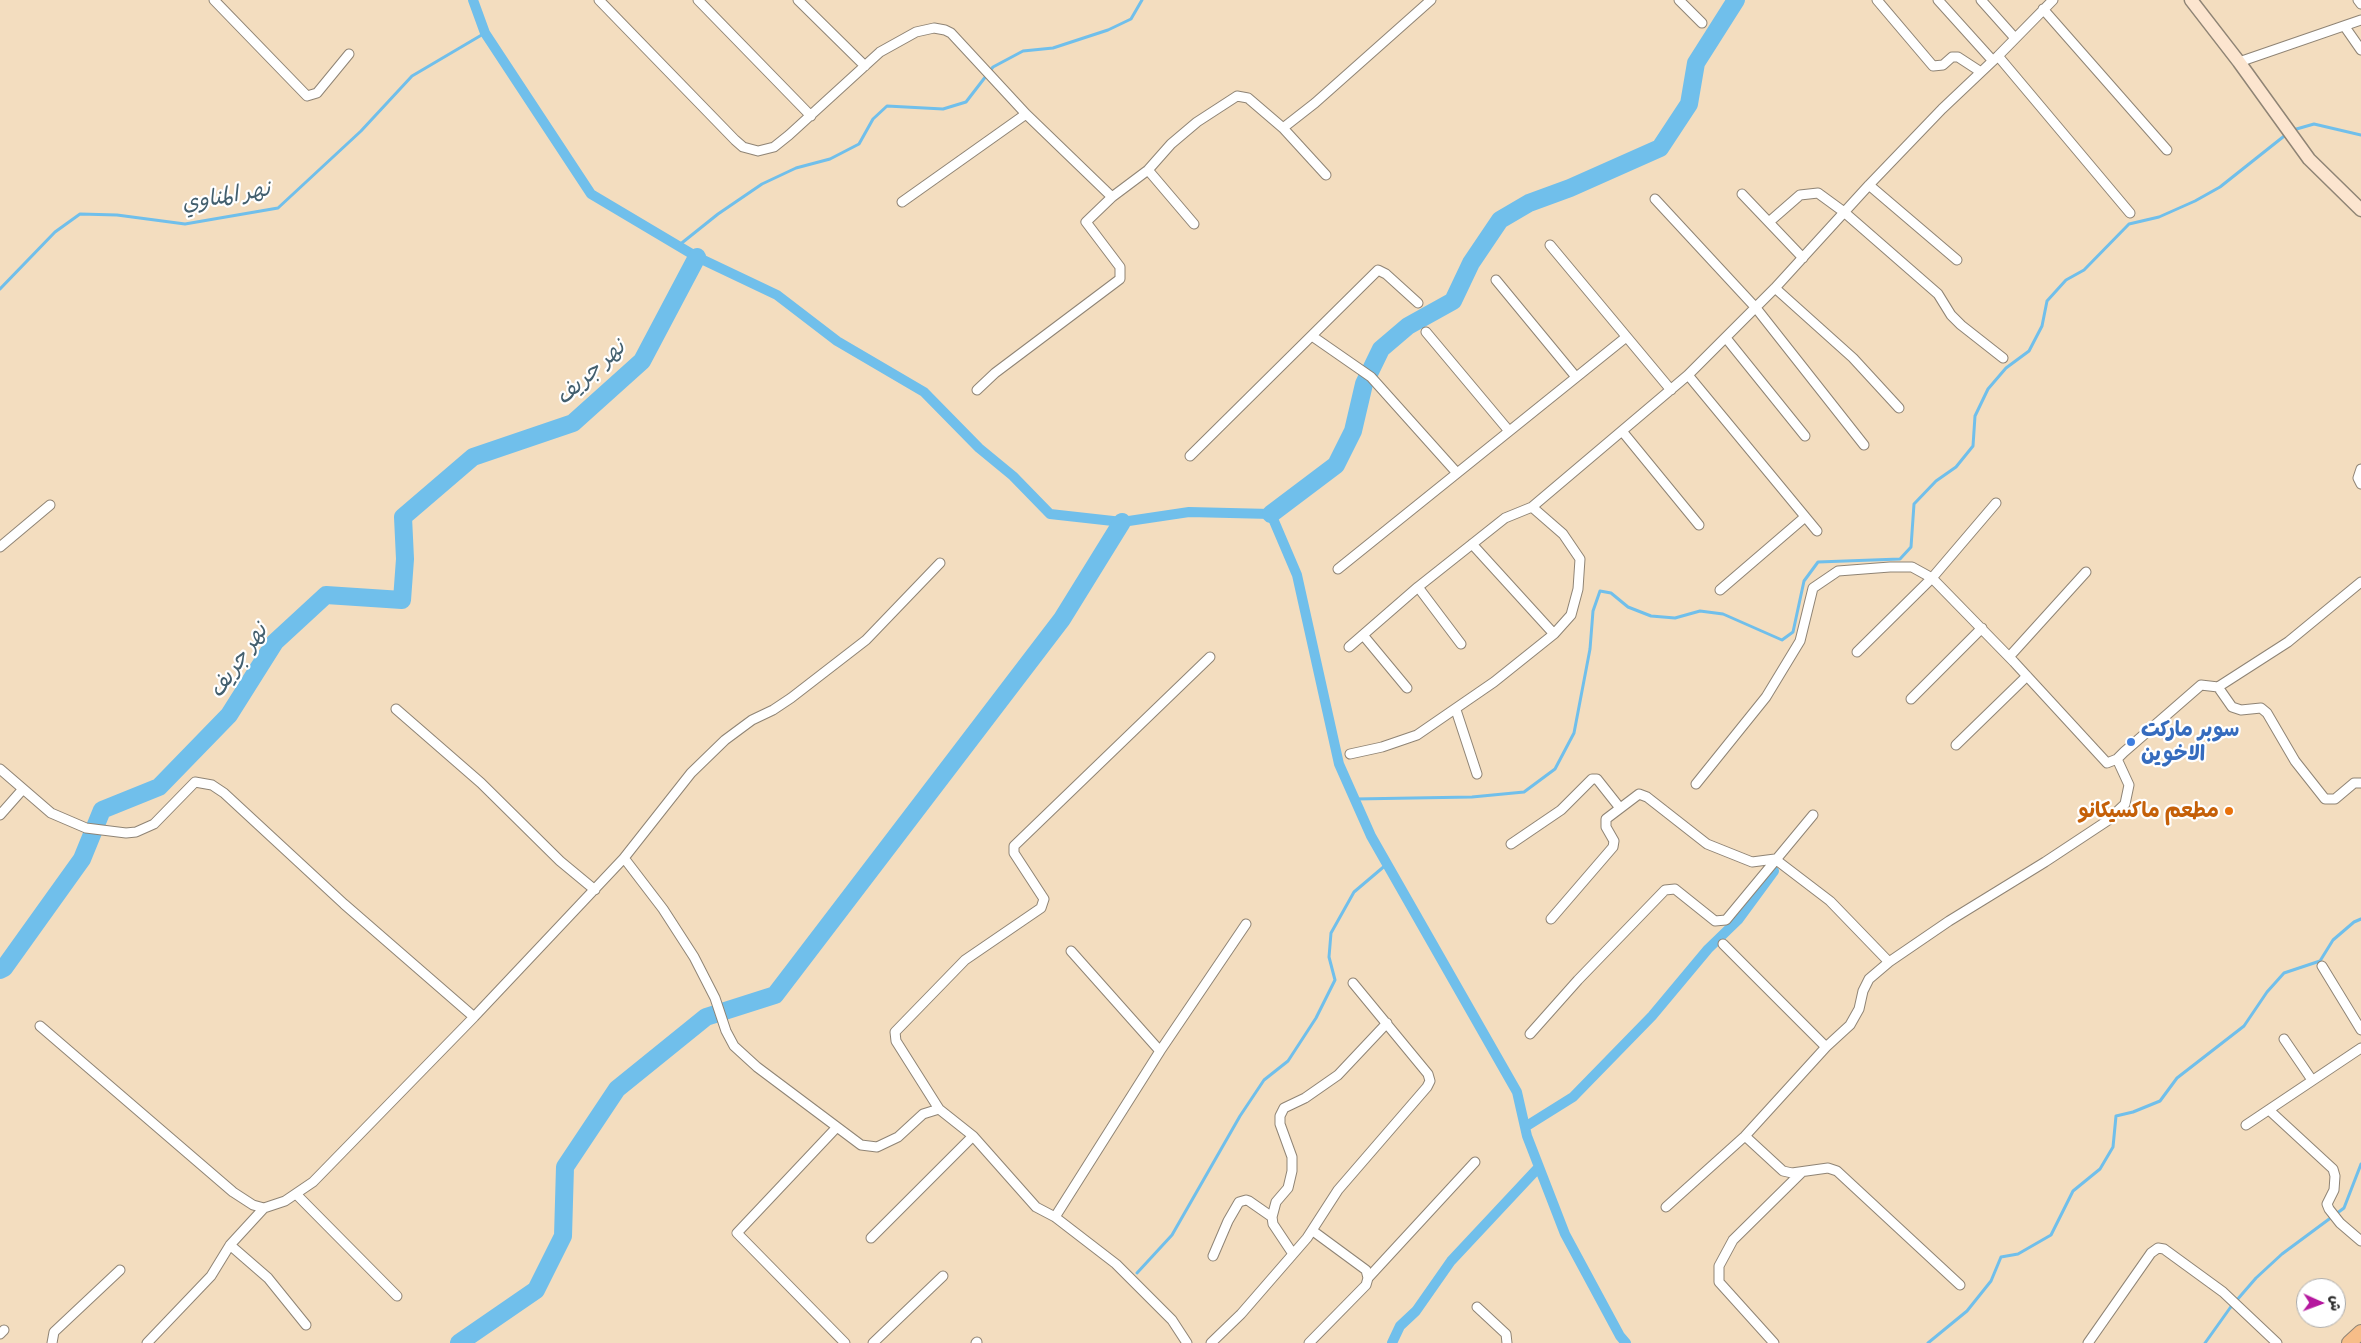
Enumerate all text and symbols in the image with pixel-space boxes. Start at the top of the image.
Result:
water label: نهر المناوي [180,176,272,218]
water label: نهر جريف [551,335,631,411]
water label: نهر جريف [204,619,274,703]
place label: سوبر ماركت الاخوين [2141,717,2239,767]
marker: سوبر ماركت الاخوين [2125,736,2137,748]
place label: مطعم ماكسيكانو [2079,798,2219,824]
marker: مطعم ماكسيكانو [2223,805,2235,817]
north arrow [2296,1278,2346,1328]
text: ش [2327,1296,2344,1312]

